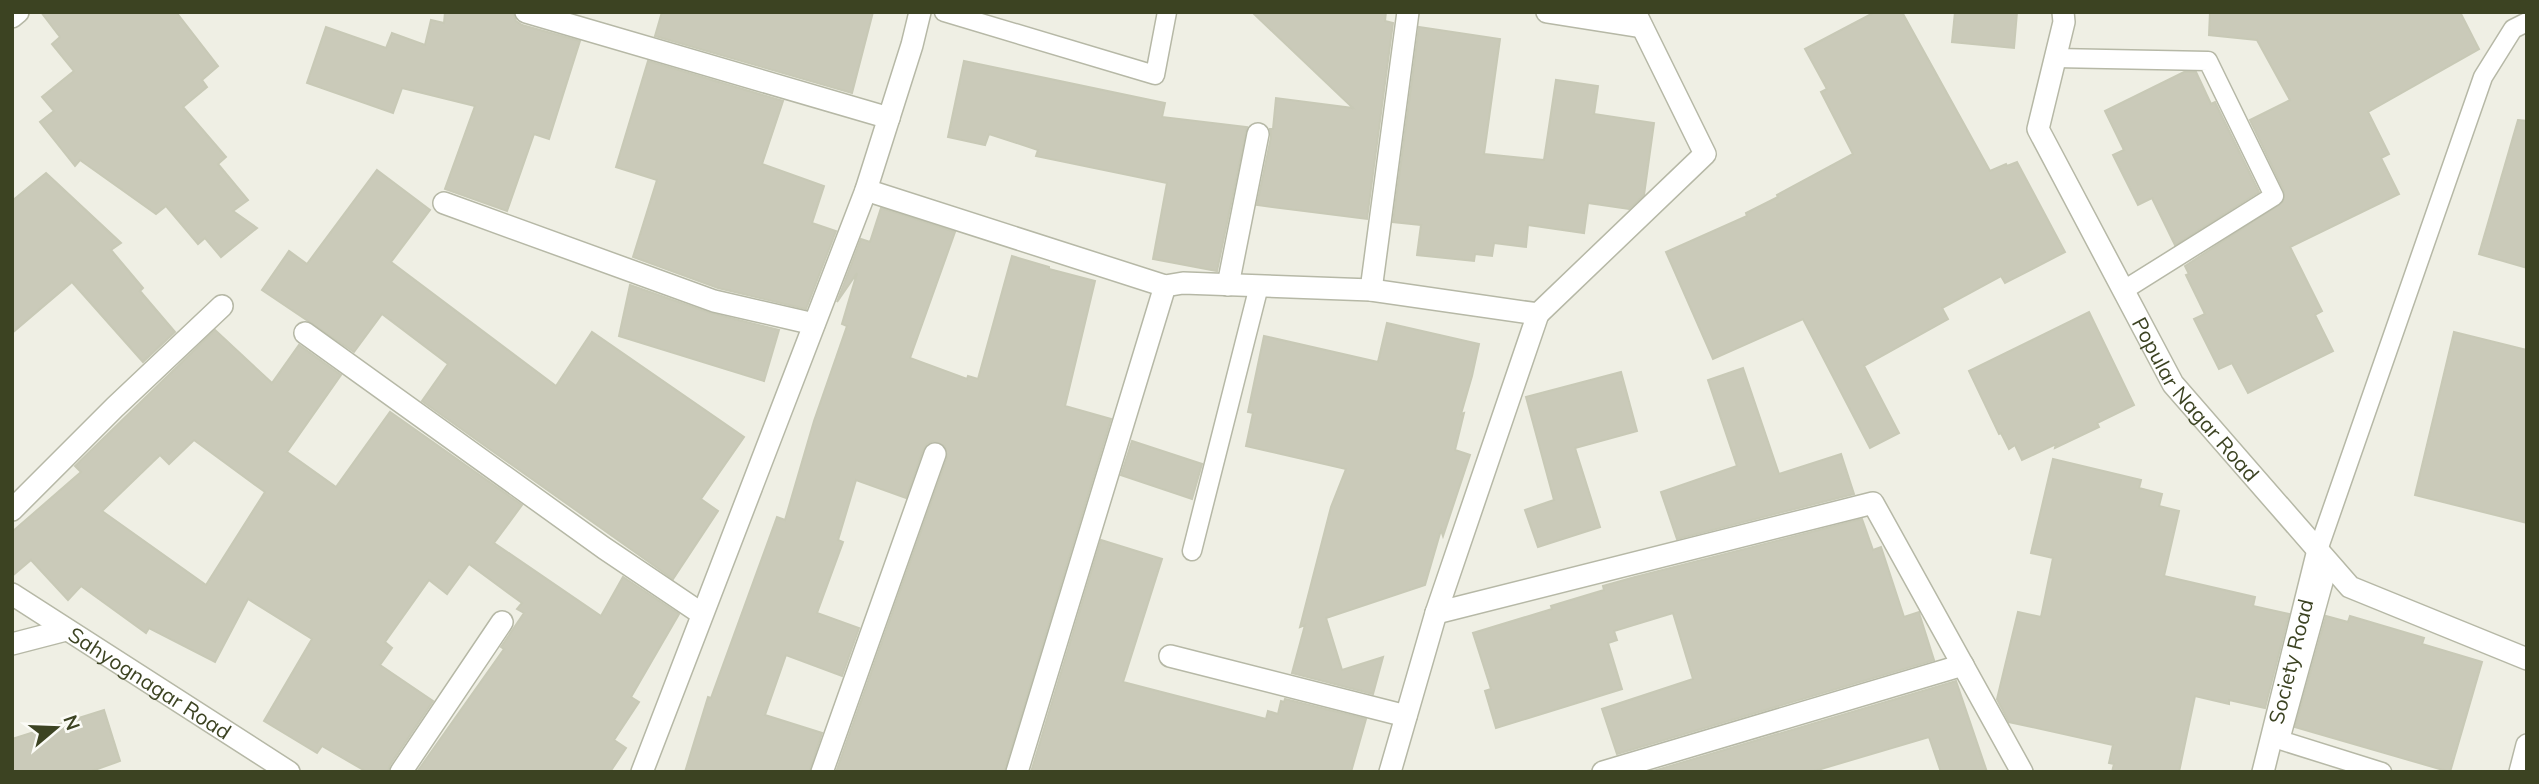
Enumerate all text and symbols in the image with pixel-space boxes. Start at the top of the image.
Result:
street label: Popular Nagar Road [2127,312,2265,487]
street label: Society Road [2262,596,2318,726]
street label: Sahyognagar Road [64,621,236,745]
north arrow [21,693,91,763]
text: N [58,712,86,733]

